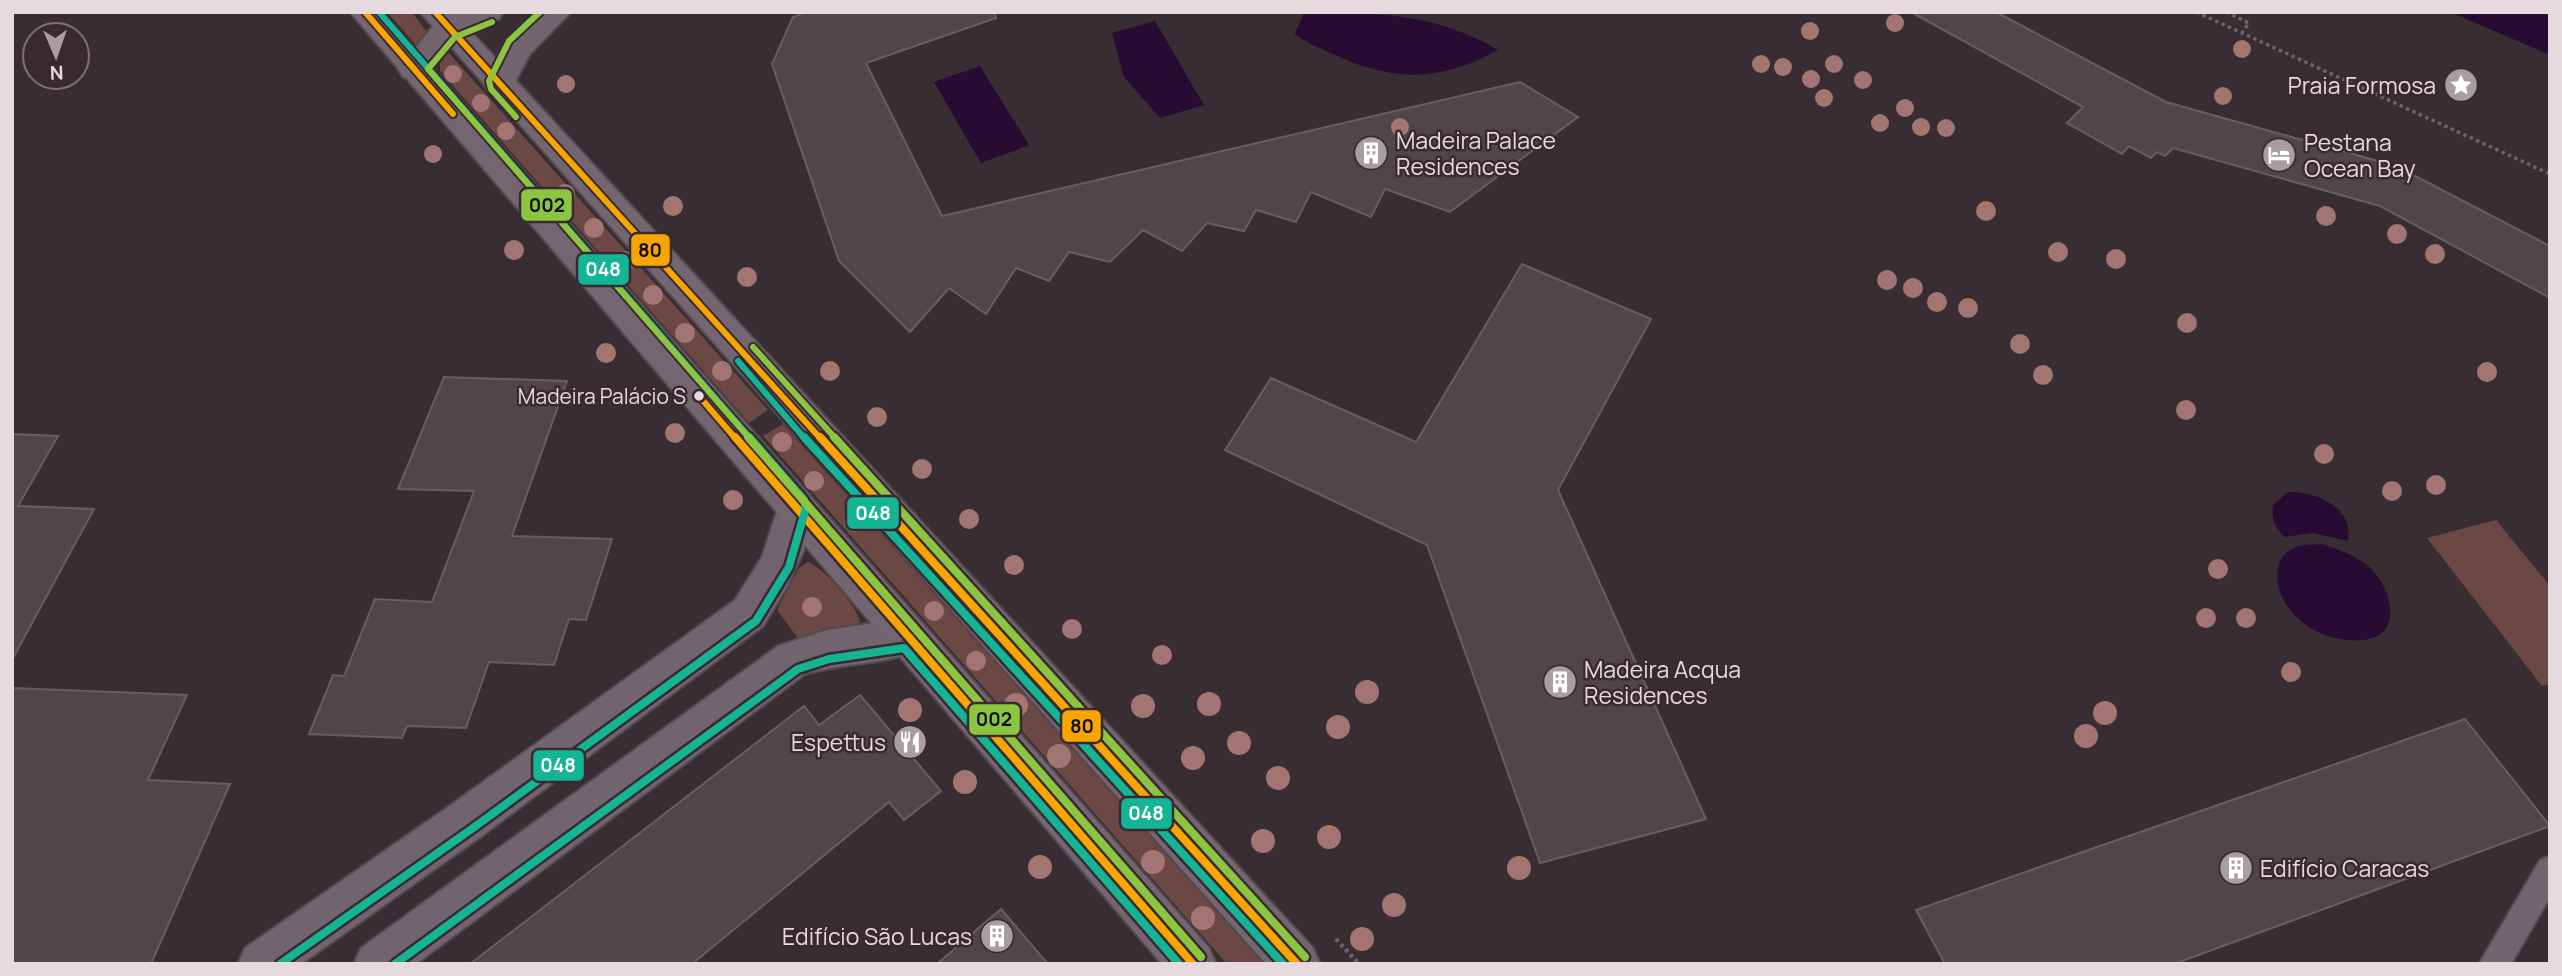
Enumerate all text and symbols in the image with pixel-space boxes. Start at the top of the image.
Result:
north arrow [21,21,91,91]
text: N [49,60,64,86]
place icon: Praia Formosa [2442,66,2480,104]
place label: Praia Formosa [2288,69,2436,101]
place label: Madeira Palace Residences [1396,124,1556,182]
place label: Pestana Ocean Bay [2304,126,2416,184]
building icon: Madeira Palace Residences [1352,134,1390,172]
hotel icon: Pestana Ocean Bay [2260,136,2298,174]
line badge: 002 [520,188,573,222]
text: 002 [529,192,565,218]
line badge: 80 [630,233,671,267]
text: 80 [638,237,662,263]
line badge: 048 [577,253,630,286]
text: 048 [585,256,621,282]
place label: Madeira Palácio S [518,382,686,410]
marker: Madeira Palácio S [692,389,706,403]
line badge: 048 [846,496,900,530]
text: 048 [855,500,891,526]
place label: Madeira Acqua Residences [1584,653,1741,711]
building icon: Madeira Acqua Residences [1541,663,1579,701]
line badge: 002 [968,703,1021,736]
text: 002 [976,706,1012,732]
line badge: 80 [1061,709,1102,743]
text: 80 [1070,713,1094,739]
restaurant icon: Espettus [891,723,929,761]
place label: Espettus [791,726,886,758]
line badge: 048 [532,749,585,782]
text: 048 [540,752,576,778]
line badge: 048 [1120,797,1173,830]
text: 048 [1128,800,1164,826]
building icon: Edifício Caracas [2217,849,2255,887]
place label: Edifício Caracas [2260,852,2429,884]
building icon: Edifício São Lucas [978,917,1016,955]
place label: Edifício São Lucas [782,920,972,952]

